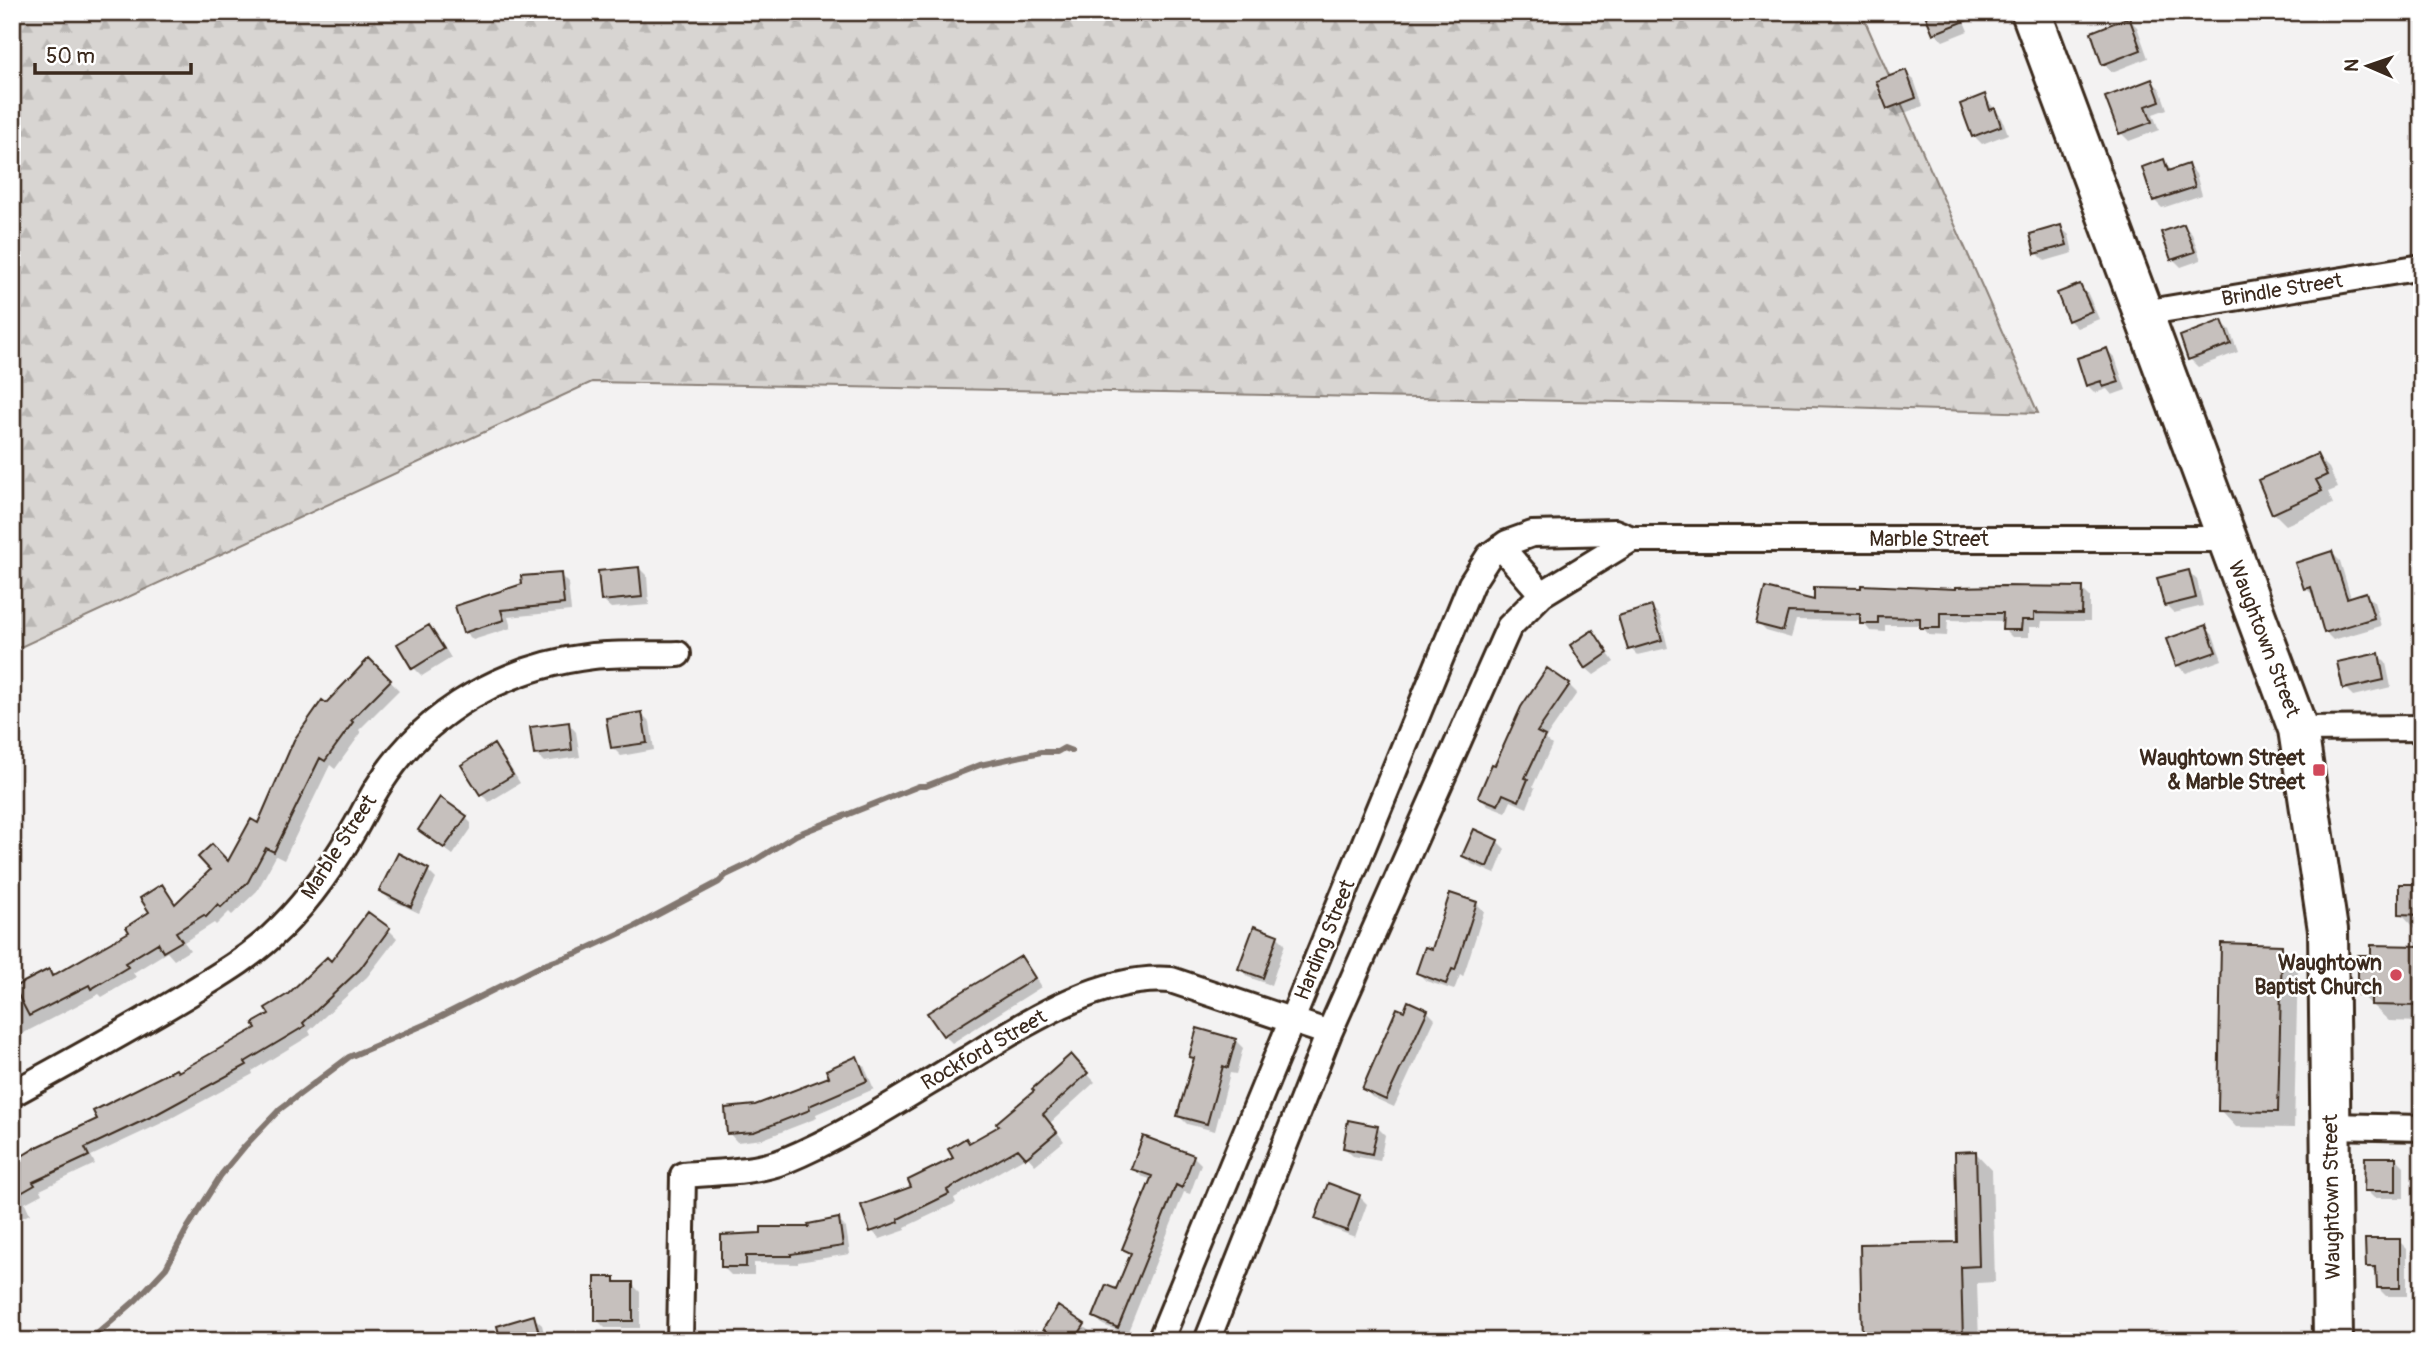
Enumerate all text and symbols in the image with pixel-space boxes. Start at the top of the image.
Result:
scale bar [35,32,191,76]
north arrow [2332,32,2402,102]
text: 50 m [46,43,95,70]
text: N [2340,58,2364,72]
street label: Brindle Street [2220,267,2345,313]
street label: Marble Street [1869,526,1989,553]
street label: Waughtown Street [2222,557,2306,722]
place label: Waughtown Street & Marble Street [2139,745,2306,796]
marker: Waughtown Street & Marble Street [2311,762,2327,778]
street label: Marble Street [295,789,383,904]
street label: Harding Street [1289,875,1362,1004]
place label: Waughtown Baptist Church [2254,950,2382,1001]
marker: Waughtown Baptist Church [2388,967,2404,983]
street label: Rockford Street [917,1003,1052,1097]
street label: Waughtown Street [2317,1113,2347,1280]

